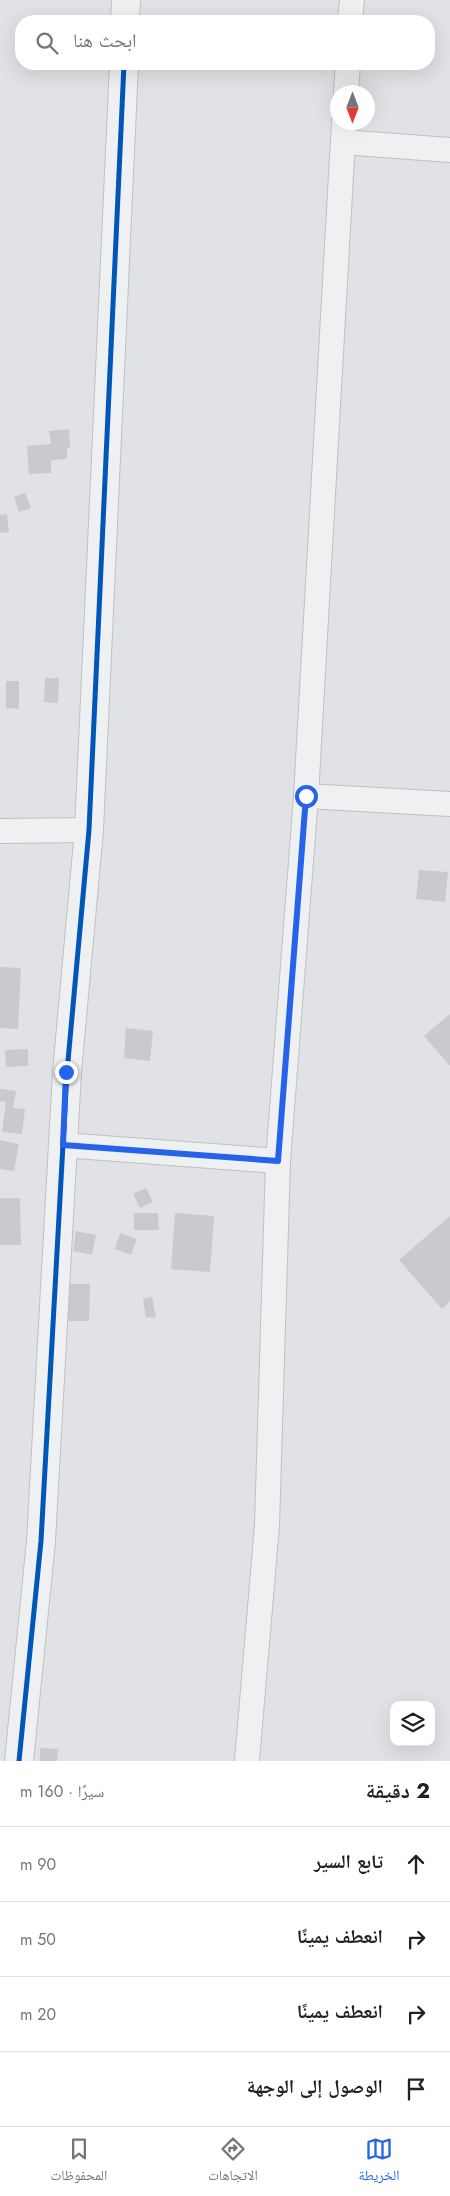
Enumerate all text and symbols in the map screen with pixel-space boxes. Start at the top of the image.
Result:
search box [15,15,435,70]
text: ابحث هنا [73,27,137,54]
icon: search [33,29,61,57]
north arrow [330,85,375,130]
route start [295,785,318,808]
route end [55,1061,78,1084]
map controls [390,1701,435,1746]
button: layers [390,1701,435,1746]
text: 2 دقيقة [366,1776,430,1806]
text: سيرًا · 160 m [20,1780,104,1803]
text: تابع السير [314,1848,383,1875]
icon: ahead [402,1850,430,1878]
text: 90 m [20,1853,56,1876]
text: انعطف يمينًا [297,1923,383,1950]
icon: right [402,1925,430,1953]
text: 50 m [20,1928,56,1951]
text: انعطف يمينًا [297,1998,383,2025]
icon: right [402,2000,430,2028]
text: 20 m [20,2003,56,2026]
text: الوصول إلى الوجهة [247,2073,383,2100]
icon: arrive [402,2075,430,2103]
tab: المحفوظات [50,2135,107,2189]
tab: الاتجاهات [208,2135,258,2189]
tab: الخريطة [358,2135,400,2189]

